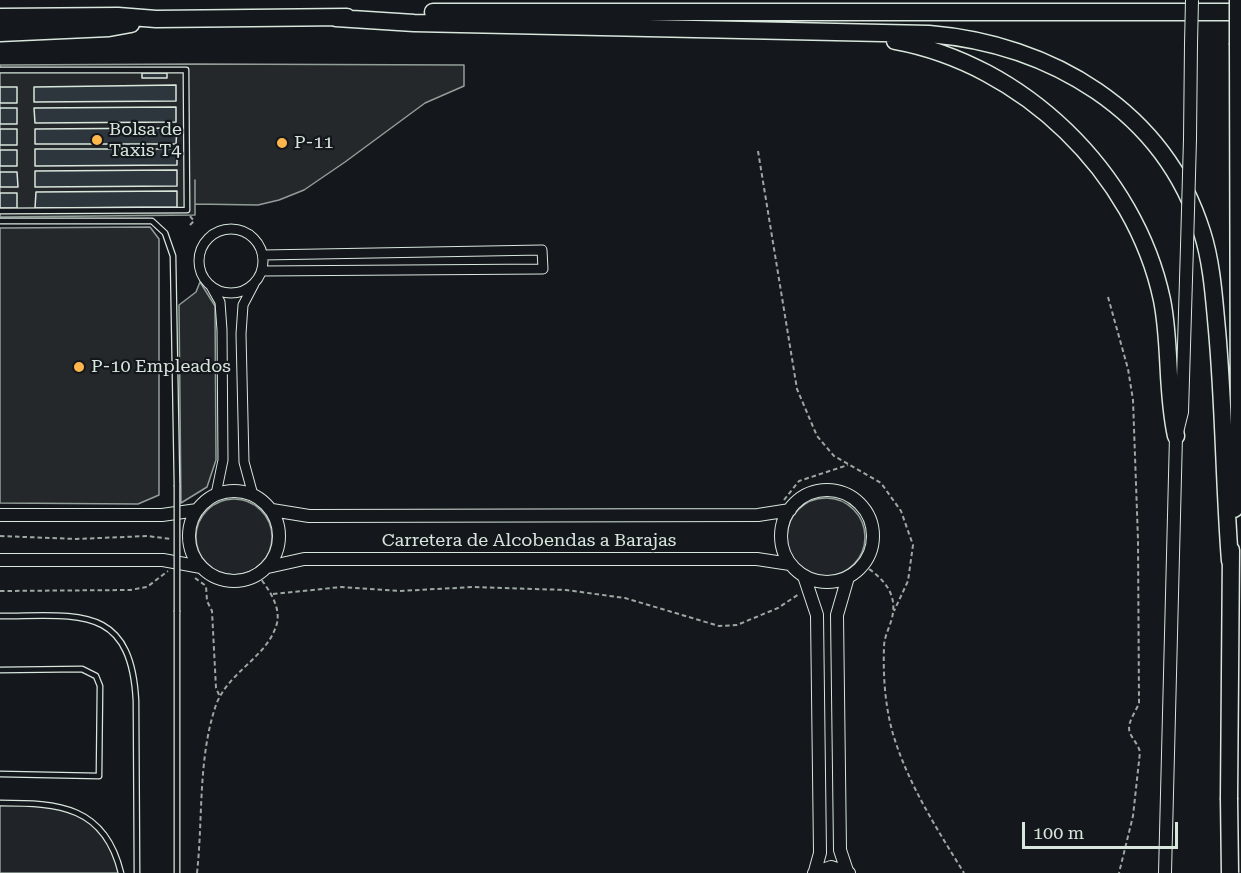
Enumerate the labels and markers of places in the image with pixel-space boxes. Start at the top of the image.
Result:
place label: Bolsa de Taxis T4 [109,119,182,162]
place label: P-11 [294,132,334,154]
marker: Bolsa de Taxis T4 [90,133,104,147]
marker: P-11 [275,136,289,150]
place label: P-10 Empleados [91,356,231,378]
marker: P-10 Empleados [72,360,86,374]

